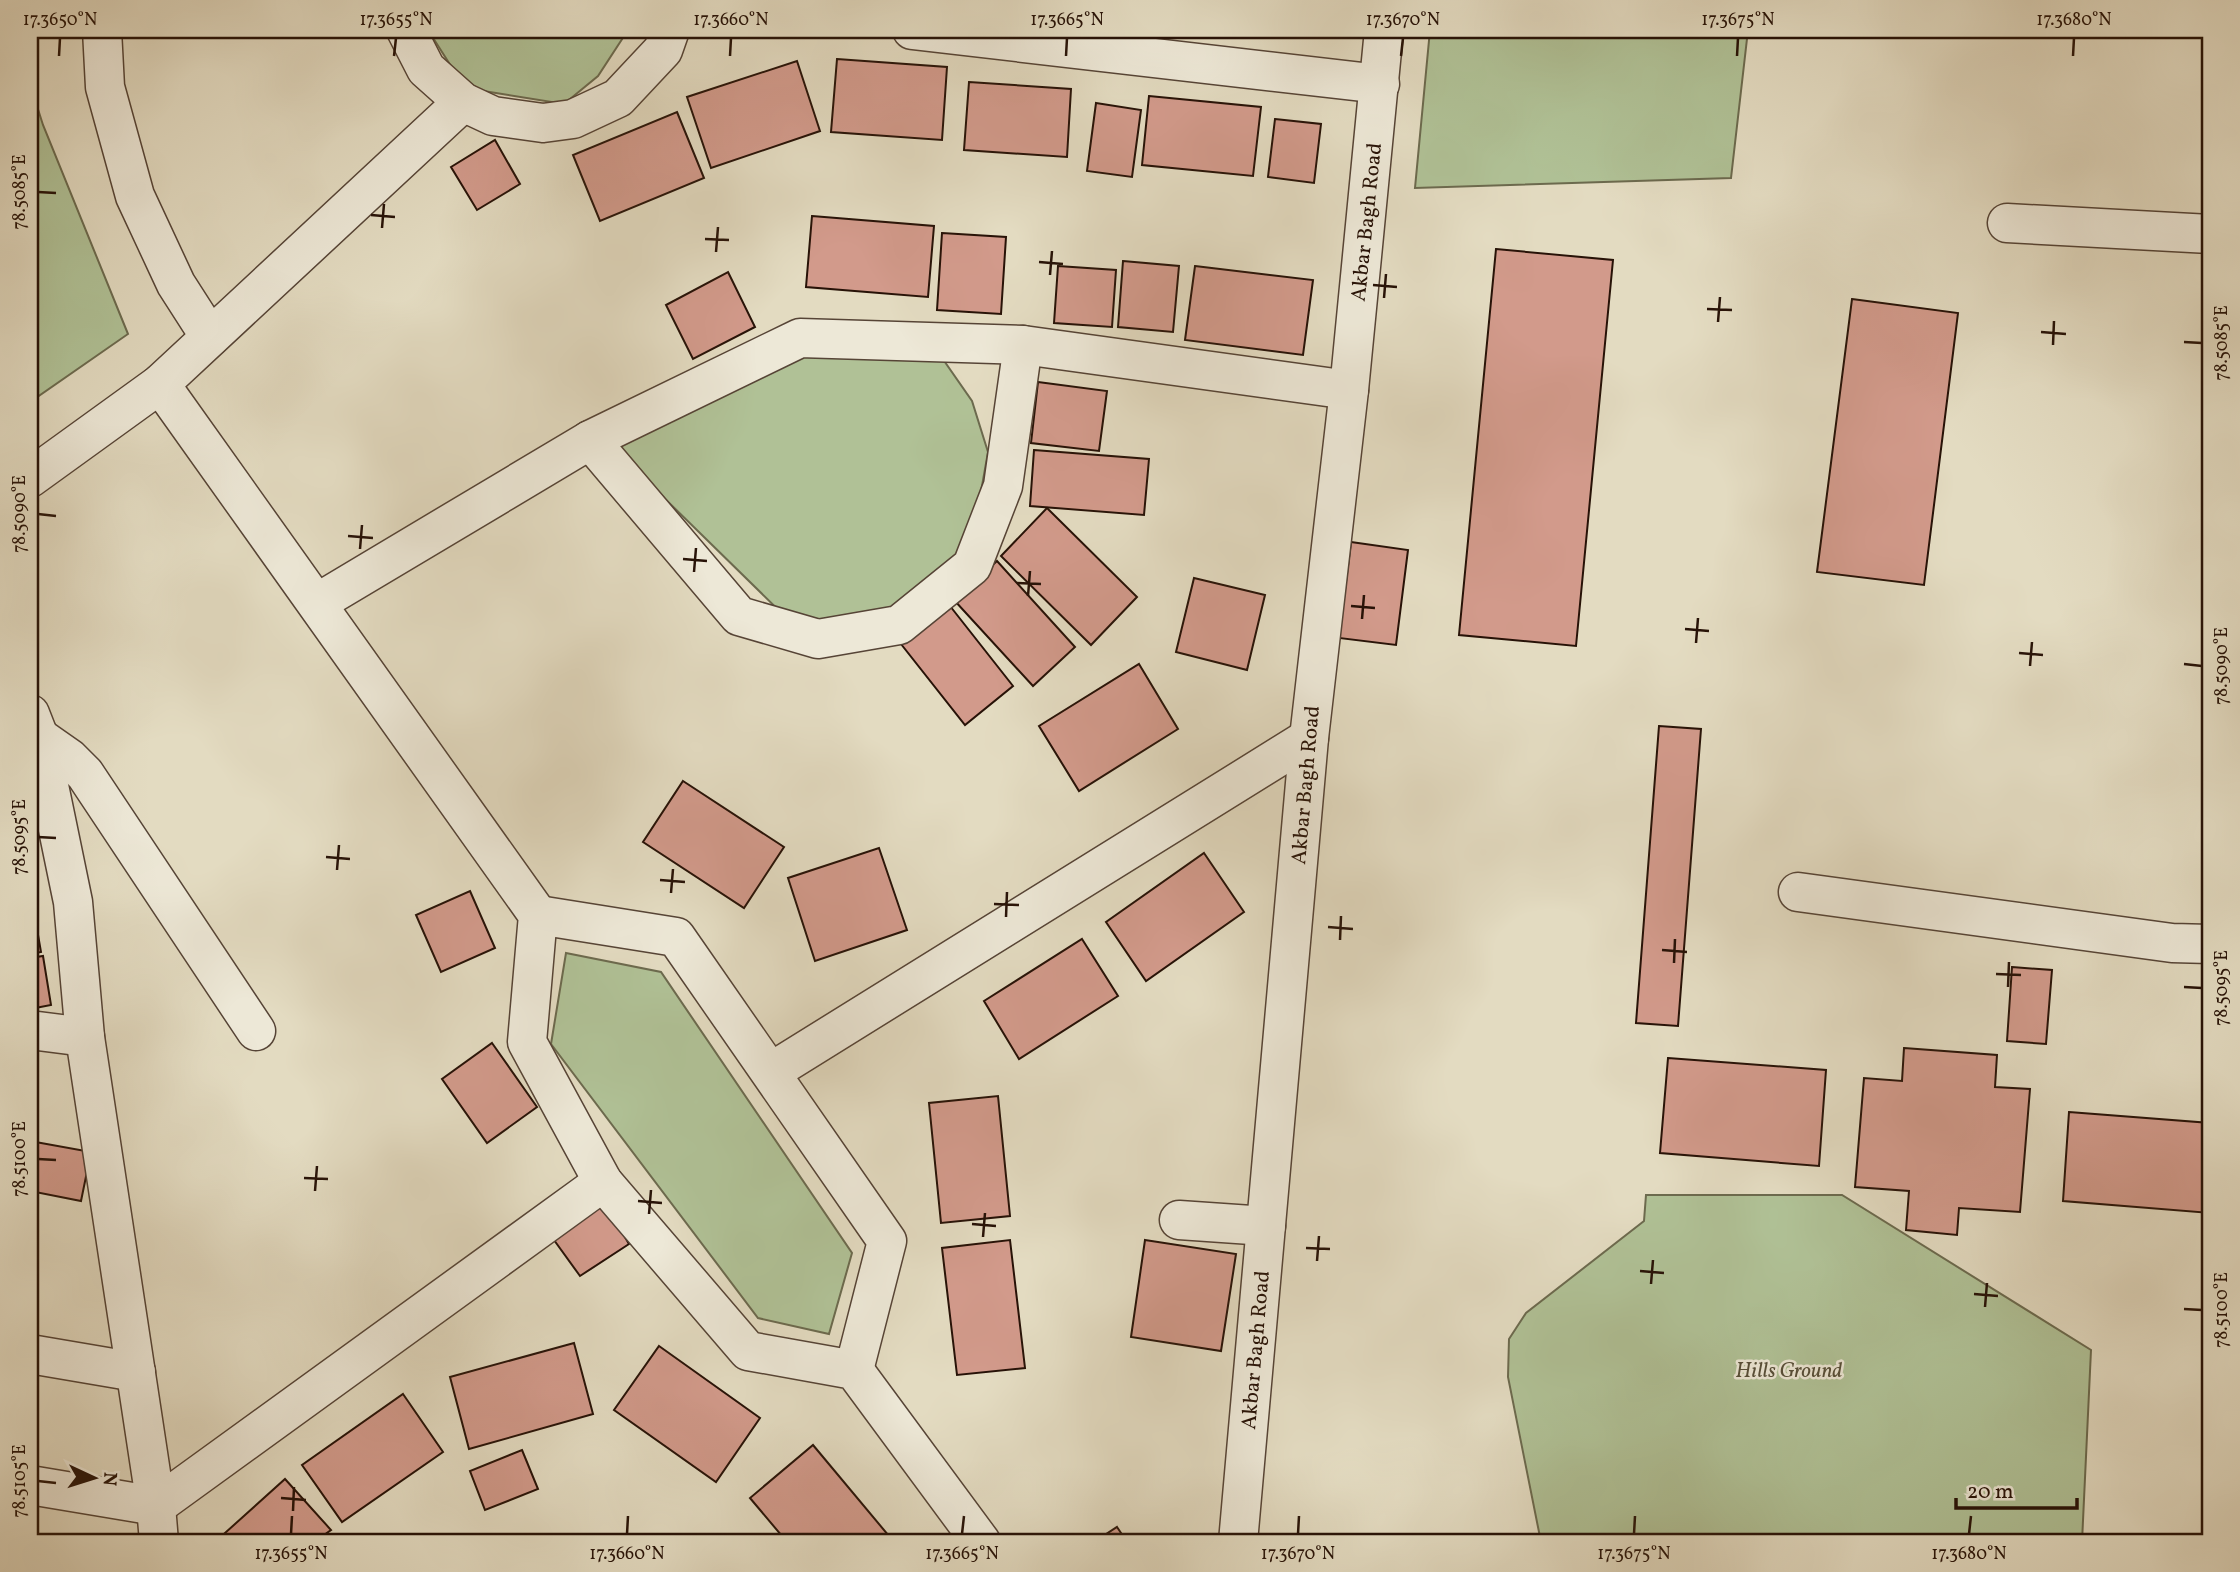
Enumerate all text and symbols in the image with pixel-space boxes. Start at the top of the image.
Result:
text: 17.3650°N [23,8,97,33]
text: 17.3655°N [359,8,433,33]
text: 17.3660°N [693,8,769,33]
text: 17.3665°N [1030,8,1104,33]
text: 17.3670°N [1366,8,1440,33]
text: 17.3675°N [1701,8,1775,33]
text: 17.3680°N [2036,8,2112,33]
street label: Akbar Bagh Road [1345,141,1390,303]
text: 78.5085°E [8,154,33,230]
text: 78.5085°E [2210,305,2235,381]
text: 78.5090°E [8,475,33,553]
text: 78.5090°E [2210,627,2235,705]
street label: Akbar Bagh Road [1285,704,1328,866]
text: 78.5095°E [8,799,33,875]
text: 78.5095°E [2210,950,2235,1026]
text: 78.5100°E [8,1121,33,1197]
street label: Akbar Bagh Road [1235,1269,1278,1431]
text: 78.5100°E [2210,1272,2235,1348]
park label: Hills Ground [1736,1357,1842,1386]
north arrow [60,1442,130,1512]
text: 78.5105°E [8,1444,33,1518]
scale bar [1956,1467,2077,1511]
text: N [95,1471,122,1487]
text: 20 m [1967,1478,2013,1507]
text: 17.3655°N [254,1542,328,1567]
text: 17.3660°N [589,1542,665,1567]
text: 17.3665°N [925,1542,999,1567]
text: 17.3670°N [1261,1542,1335,1567]
text: 17.3675°N [1597,1542,1671,1567]
text: 17.3680°N [1931,1542,2007,1567]

